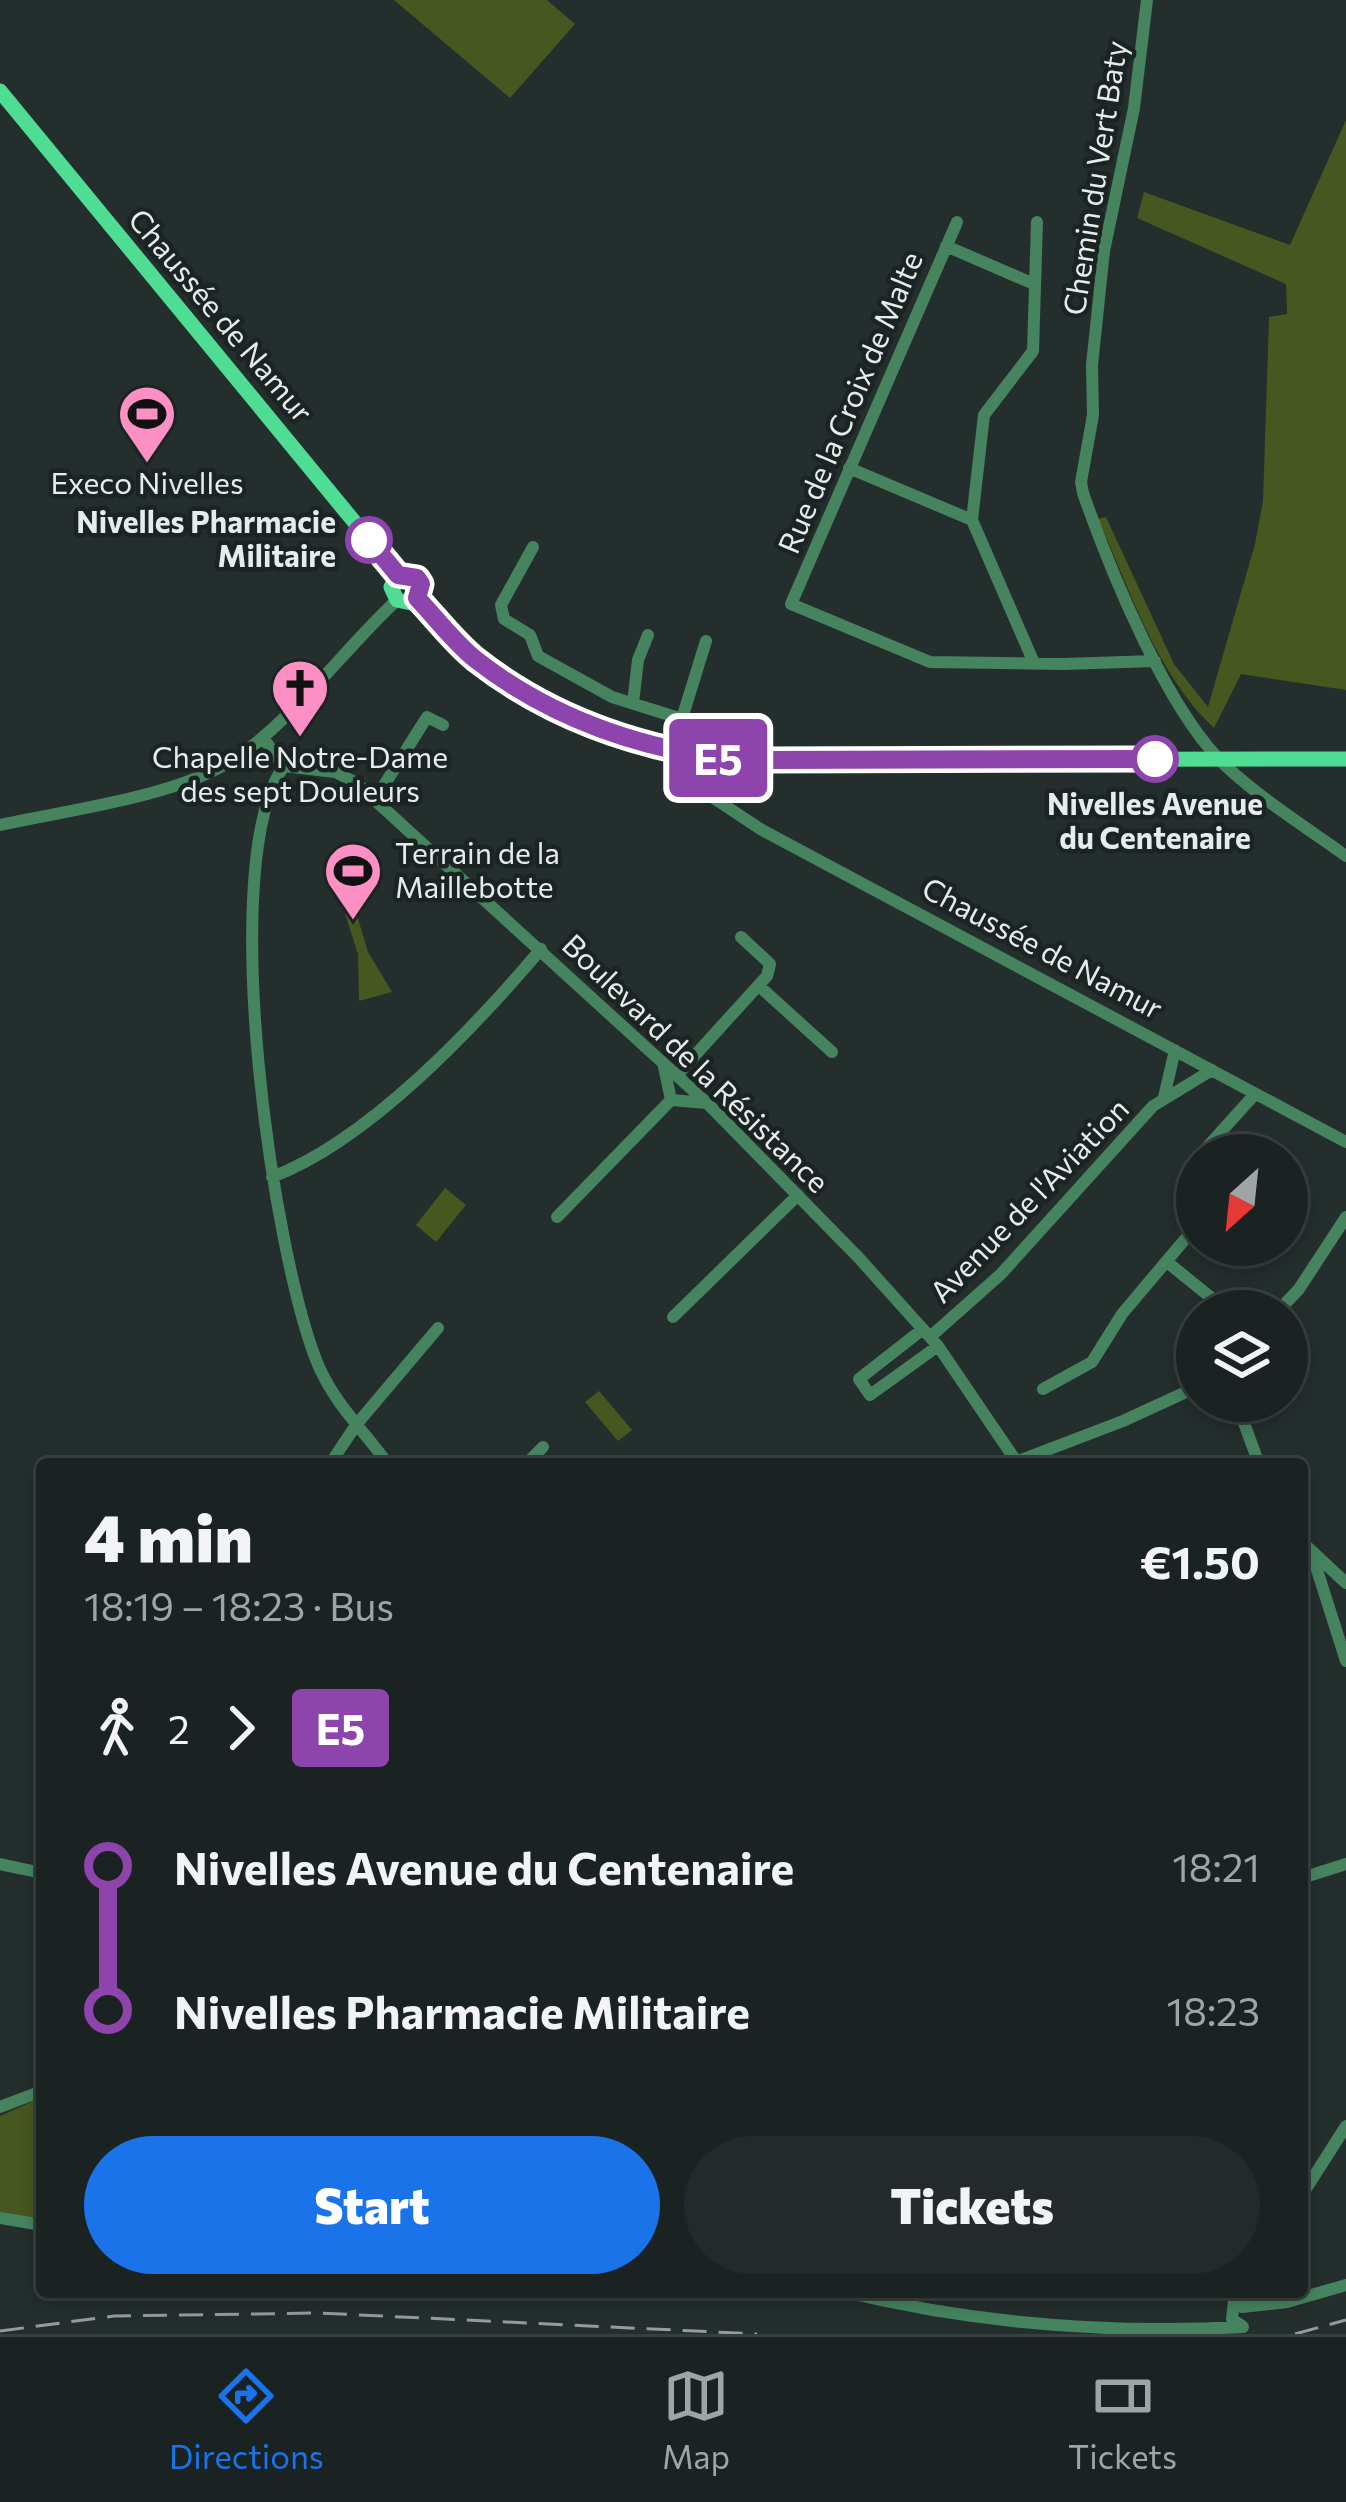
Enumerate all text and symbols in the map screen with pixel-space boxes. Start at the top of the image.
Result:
street label: Chemin du Vert Baty [1054,38,1134,318]
street label: Chaussée de Namur [122,200,322,429]
street label: Rue de la Croix de Malte [768,246,929,558]
sports icon: Execo Nivelles [116,383,178,465]
place label: Execo Nivelles [50,463,244,500]
place label: Nivelles Pharmacie Militaire [76,502,336,573]
marker: Nivelles Pharmacie Militaire [347,518,391,562]
church icon: Chapelle Notre-Dame des sept Douleurs [269,657,331,739]
line badge: E5 [664,719,772,797]
text: E5 [693,732,743,784]
place label: Chapelle Notre-Dame des sept Douleurs [152,737,448,808]
marker: Nivelles Avenue du Centenaire [1133,737,1177,781]
place label: Nivelles Avenue du Centenaire [1047,784,1263,855]
place label: Terrain de la Maillebotte [395,833,560,904]
sports icon: Terrain de la Maillebotte [322,840,384,922]
street label: Chaussée de Namur [917,868,1170,1026]
street label: Boulevard de la Résistance [556,925,838,1199]
street label: Avenue de l'Aviation [921,1089,1135,1309]
north arrow [1176,1134,1308,1266]
map controls [1176,1134,1308,1422]
button: layers [1176,1290,1308,1422]
text: 4 min [84,1495,253,1576]
text: €1.50 [1140,1533,1260,1588]
text: 18:19 – 18:23 · Bus [84,1581,394,1629]
icon: walk [84,1695,150,1761]
icon: forward [208,1695,274,1761]
text: E5 [316,1702,365,1754]
text: 2 [168,1704,190,1752]
text: Nivelles Avenue du Centenaire [174,1839,794,1894]
text: 18:21 [1172,1842,1260,1890]
text: Nivelles Pharmacie Militaire [174,1983,750,2038]
text: 18:23 [1167,1986,1260,2034]
button: Start [84,2136,660,2274]
button: Tickets [684,2136,1260,2274]
tab: Directions [169,2363,324,2476]
tab: Map [662,2363,730,2476]
tab: Tickets [1068,2363,1177,2476]

